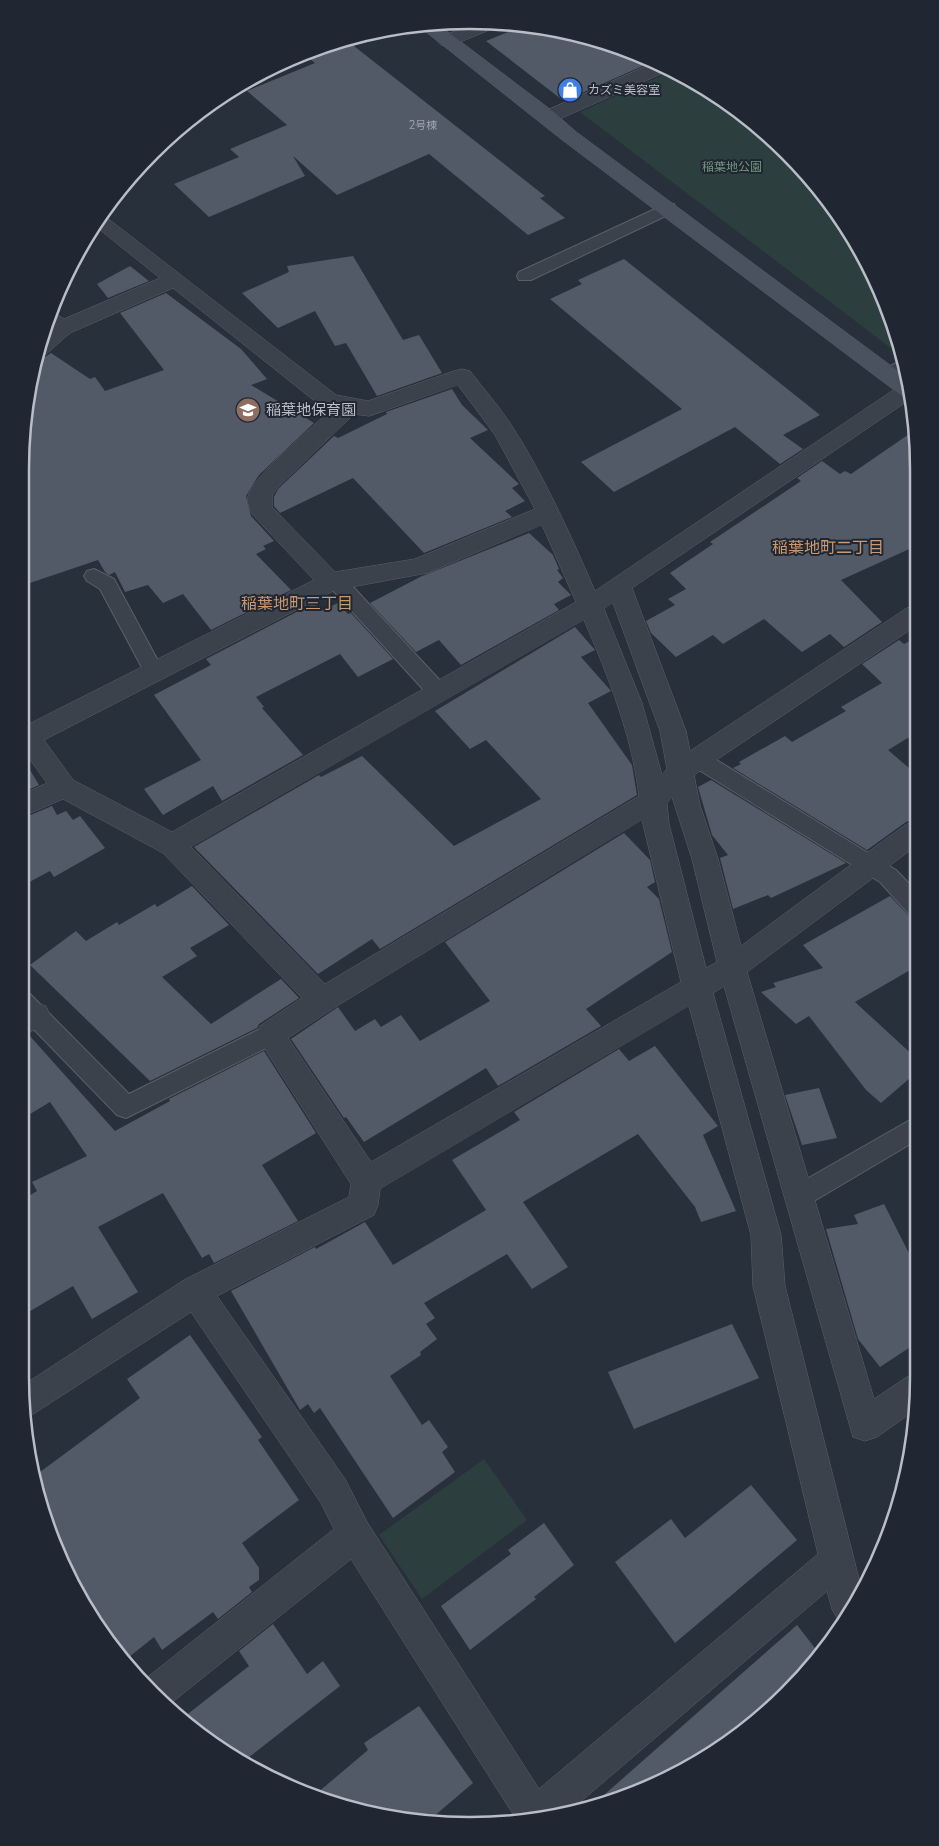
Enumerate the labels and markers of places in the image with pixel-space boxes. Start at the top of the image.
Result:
shop icon: カズミ美容室 [557,77,583,103]
place label: カズミ美容室 [588,82,660,98]
school or university icon: 稲葉地保育園 [235,397,261,423]
place label: 稲葉地保育園 [266,400,356,420]

